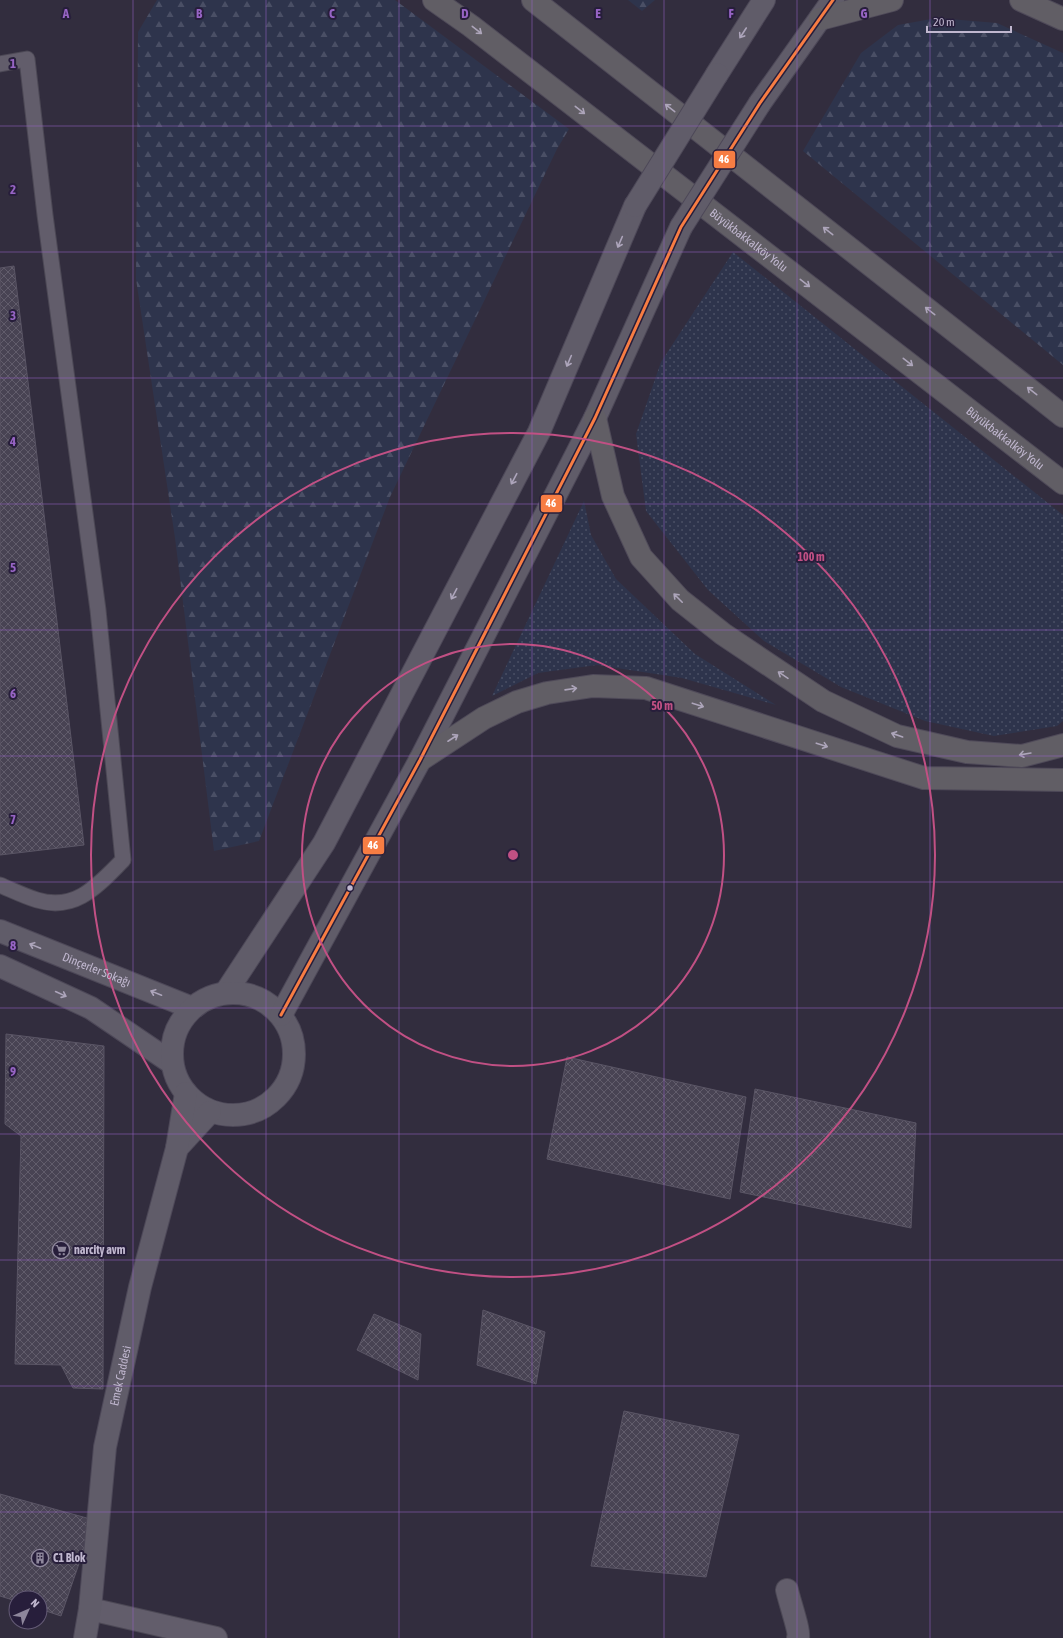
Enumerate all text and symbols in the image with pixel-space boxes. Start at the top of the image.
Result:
text: A [62,6,70,21]
text: B [196,6,203,21]
text: C [329,6,335,21]
text: D [461,6,469,21]
text: E [595,6,601,21]
text: F [728,6,734,21]
text: G [861,6,868,21]
scale bar [927,8,1011,34]
text: 20 m [933,15,955,29]
one-way arrow [471,26,482,35]
one-way arrow [739,27,747,38]
text: 1 [10,56,16,71]
one-way arrow [665,103,676,112]
one-way arrow [574,105,585,114]
line badge: 46 [713,150,736,169]
text: 46 [718,153,729,165]
text: 2 [10,182,16,197]
street label: Büyükbakkalköy Yolu [707,206,791,275]
one-way arrow [822,227,833,235]
one-way arrow [615,235,623,247]
one-way arrow [799,279,810,287]
one-way arrow [925,307,936,316]
text: 3 [10,308,16,323]
one-way arrow [565,355,572,367]
one-way arrow [902,358,913,367]
one-way arrow [1027,387,1038,396]
street label: Büyükbakkalköy Yolu [963,404,1047,473]
text: 4 [9,434,16,449]
one-way arrow [510,473,517,485]
line badge: 46 [540,494,563,513]
text: 46 [545,497,556,509]
text: 100 m [797,550,825,564]
text: 5 [10,560,16,575]
one-way arrow [450,588,457,600]
one-way arrow [673,593,683,603]
one-way arrow [778,671,789,679]
one-way arrow [564,685,577,693]
text: 6 [10,686,16,701]
text: 50 m [651,699,673,713]
one-way arrow [692,702,705,709]
one-way arrow [892,731,904,739]
one-way arrow [447,734,459,742]
one-way arrow [815,742,828,749]
one-way arrow [1019,751,1032,759]
text: 7 [10,812,16,827]
line badge: 46 [362,836,385,855]
text: 46 [367,839,378,851]
centre of rings [506,848,520,862]
unlabelled marker [345,883,355,893]
text: 8 [10,938,16,953]
one-way arrow [29,941,41,949]
street label: Dinçerler Sokağı [61,950,133,990]
one-way arrow [150,989,162,997]
one-way arrow [55,991,67,998]
text: 9 [10,1064,16,1079]
supermarket icon: narcity avm [51,1240,71,1260]
place label: narcity avm [74,1243,126,1257]
street label: Emek Caddesi [107,1344,134,1407]
building icon: C1 Blok [30,1548,50,1568]
place label: C1 Blok [53,1551,86,1565]
north arrow [8,1590,48,1630]
text: N [29,1596,42,1609]

